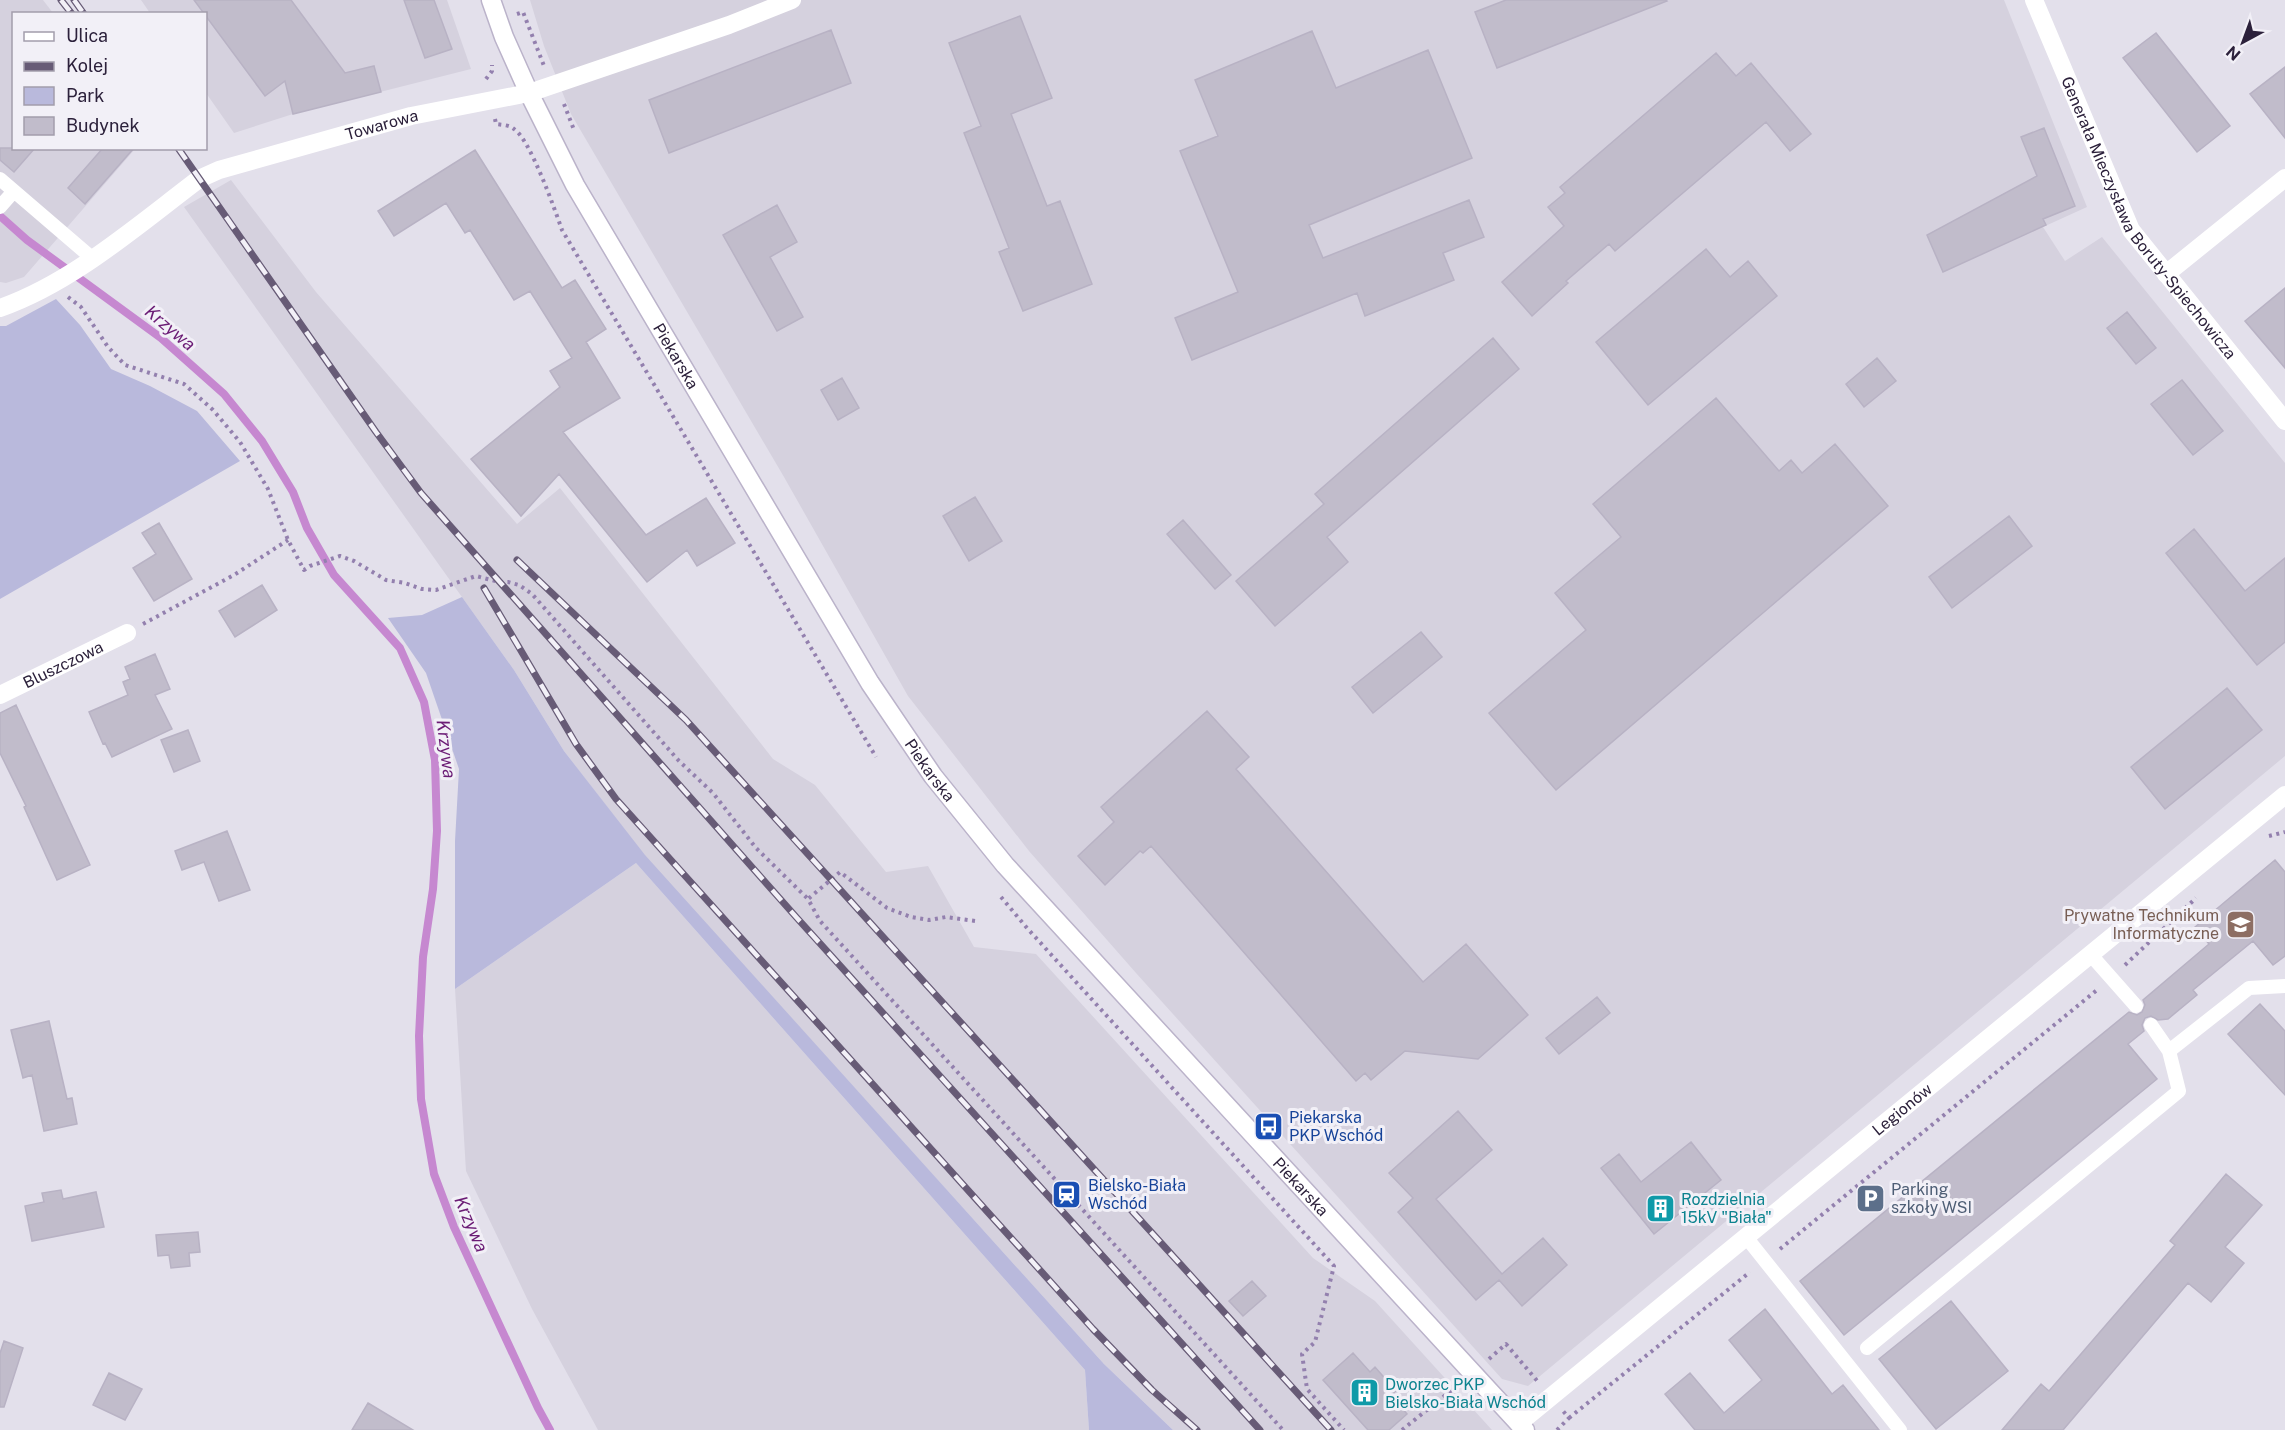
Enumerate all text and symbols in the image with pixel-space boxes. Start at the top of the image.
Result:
legend [12,12,207,150]
north arrow [2213,12,2273,72]
text: Ulica [66,25,108,46]
text: N [2223,42,2244,64]
text: Kolej [66,55,108,76]
street label: Generała Mieczysława Boruty-Spiechowicza [2057,74,2240,363]
text: Park [66,85,104,106]
street label: Towarowa [343,106,420,144]
text: Budynek [66,115,140,136]
water label: Krzywa [141,301,200,355]
street label: Piekarska [649,320,703,392]
street label: Bluszczowa [20,637,106,692]
water label: Krzywa [432,718,461,780]
street label: Piekarska [901,735,959,806]
place label: Prywatne Technikum Informatyczne [2064,906,2219,943]
school or university icon: Prywatne Technikum Informatyczne [2224,908,2256,940]
street label: Legionów [1868,1079,1936,1140]
place label: Piekarska PKP Wschód [1289,1108,1383,1145]
bus stop icon: Piekarska PKP Wschód [1252,1110,1284,1142]
street label: Piekarska [1269,1154,1332,1220]
place label: Bielsko-Biała Wschód [1088,1176,1186,1213]
station icon: Bielsko-Biała Wschód [1051,1178,1083,1210]
place label: Parking szkoły WSI [1891,1180,1972,1217]
parking icon: Parking szkoły WSI [1854,1182,1886,1214]
place label: Rozdzielnia 15kV "Biała" [1681,1190,1772,1227]
building icon: Rozdzielnia 15kV "Biała" [1644,1192,1676,1224]
water label: Krzywa [450,1193,493,1255]
place label: Dworzec PKP Bielsko-Biała Wschód [1385,1375,1546,1412]
building icon: Dworzec PKP Bielsko-Biała Wschód [1348,1377,1380,1409]

